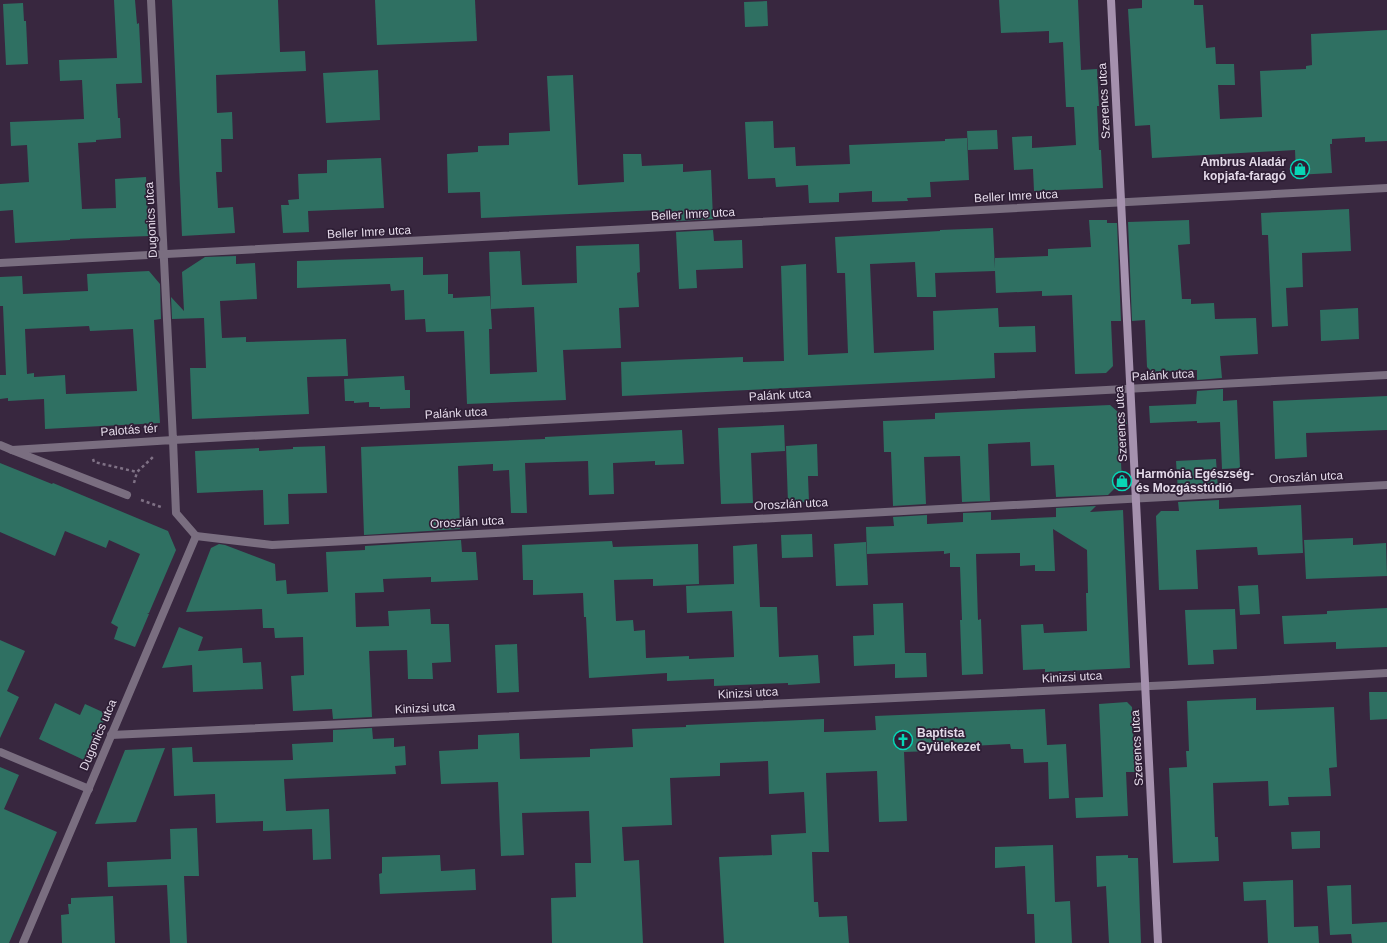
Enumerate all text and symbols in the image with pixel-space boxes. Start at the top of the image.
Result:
street label: Szerencs utca [1095,62,1113,139]
place label: Ambrus Aladár kopjafa-faragó [1200,155,1286,183]
shop icon: Ambrus Aladár kopjafa-faragó [1289,158,1311,180]
street label: Dugonics utca [142,181,160,258]
street label: Beller Imre utca [974,187,1059,205]
street label: Beller Imre utca [651,205,736,223]
street label: Beller Imre utca [327,223,412,241]
street label: Palánk utca [1131,366,1195,384]
street label: Szerencs utca [1112,385,1130,462]
street label: Palánk utca [748,386,812,404]
street label: Palánk utca [424,404,488,422]
street label: Palotás tér [100,421,158,439]
place label: Harmónia Egészség- és Mozgásstúdió [1136,467,1254,495]
street label: Oroszlán utca [1269,468,1344,486]
shop icon: Harmónia Egészség- és Mozgásstúdió [1111,470,1133,492]
street label: Oroszlán utca [754,495,829,513]
street label: Oroszlán utca [430,513,505,531]
street label: Kinizsi utca [1041,668,1103,686]
street label: Kinizsi utca [717,684,779,702]
street label: Dugonics utca [77,697,119,773]
street label: Kinizsi utca [394,699,456,717]
street label: Szerencs utca [1128,709,1146,786]
place label: Baptista Gyülekezet [917,726,980,754]
church icon: Baptista Gyülekezet [892,729,914,751]

